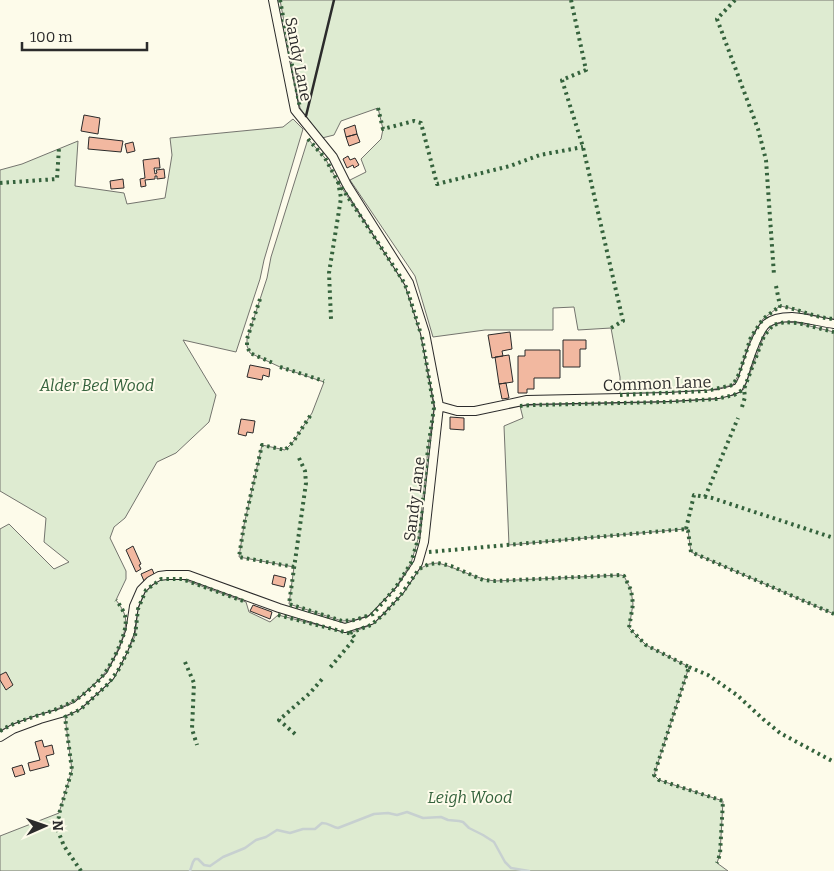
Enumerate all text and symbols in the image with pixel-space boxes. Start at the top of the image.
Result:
street label: Sandy Lane [281,15,316,103]
scale bar [22,20,148,52]
text: 100 m [30,28,73,46]
street label: Common Lane [603,372,712,395]
park label: Alder Bed Wood [39,376,154,395]
street label: Sandy Lane [400,456,429,543]
park label: Leigh Wood [428,788,512,807]
north arrow [20,801,70,851]
text: N [49,820,66,831]

